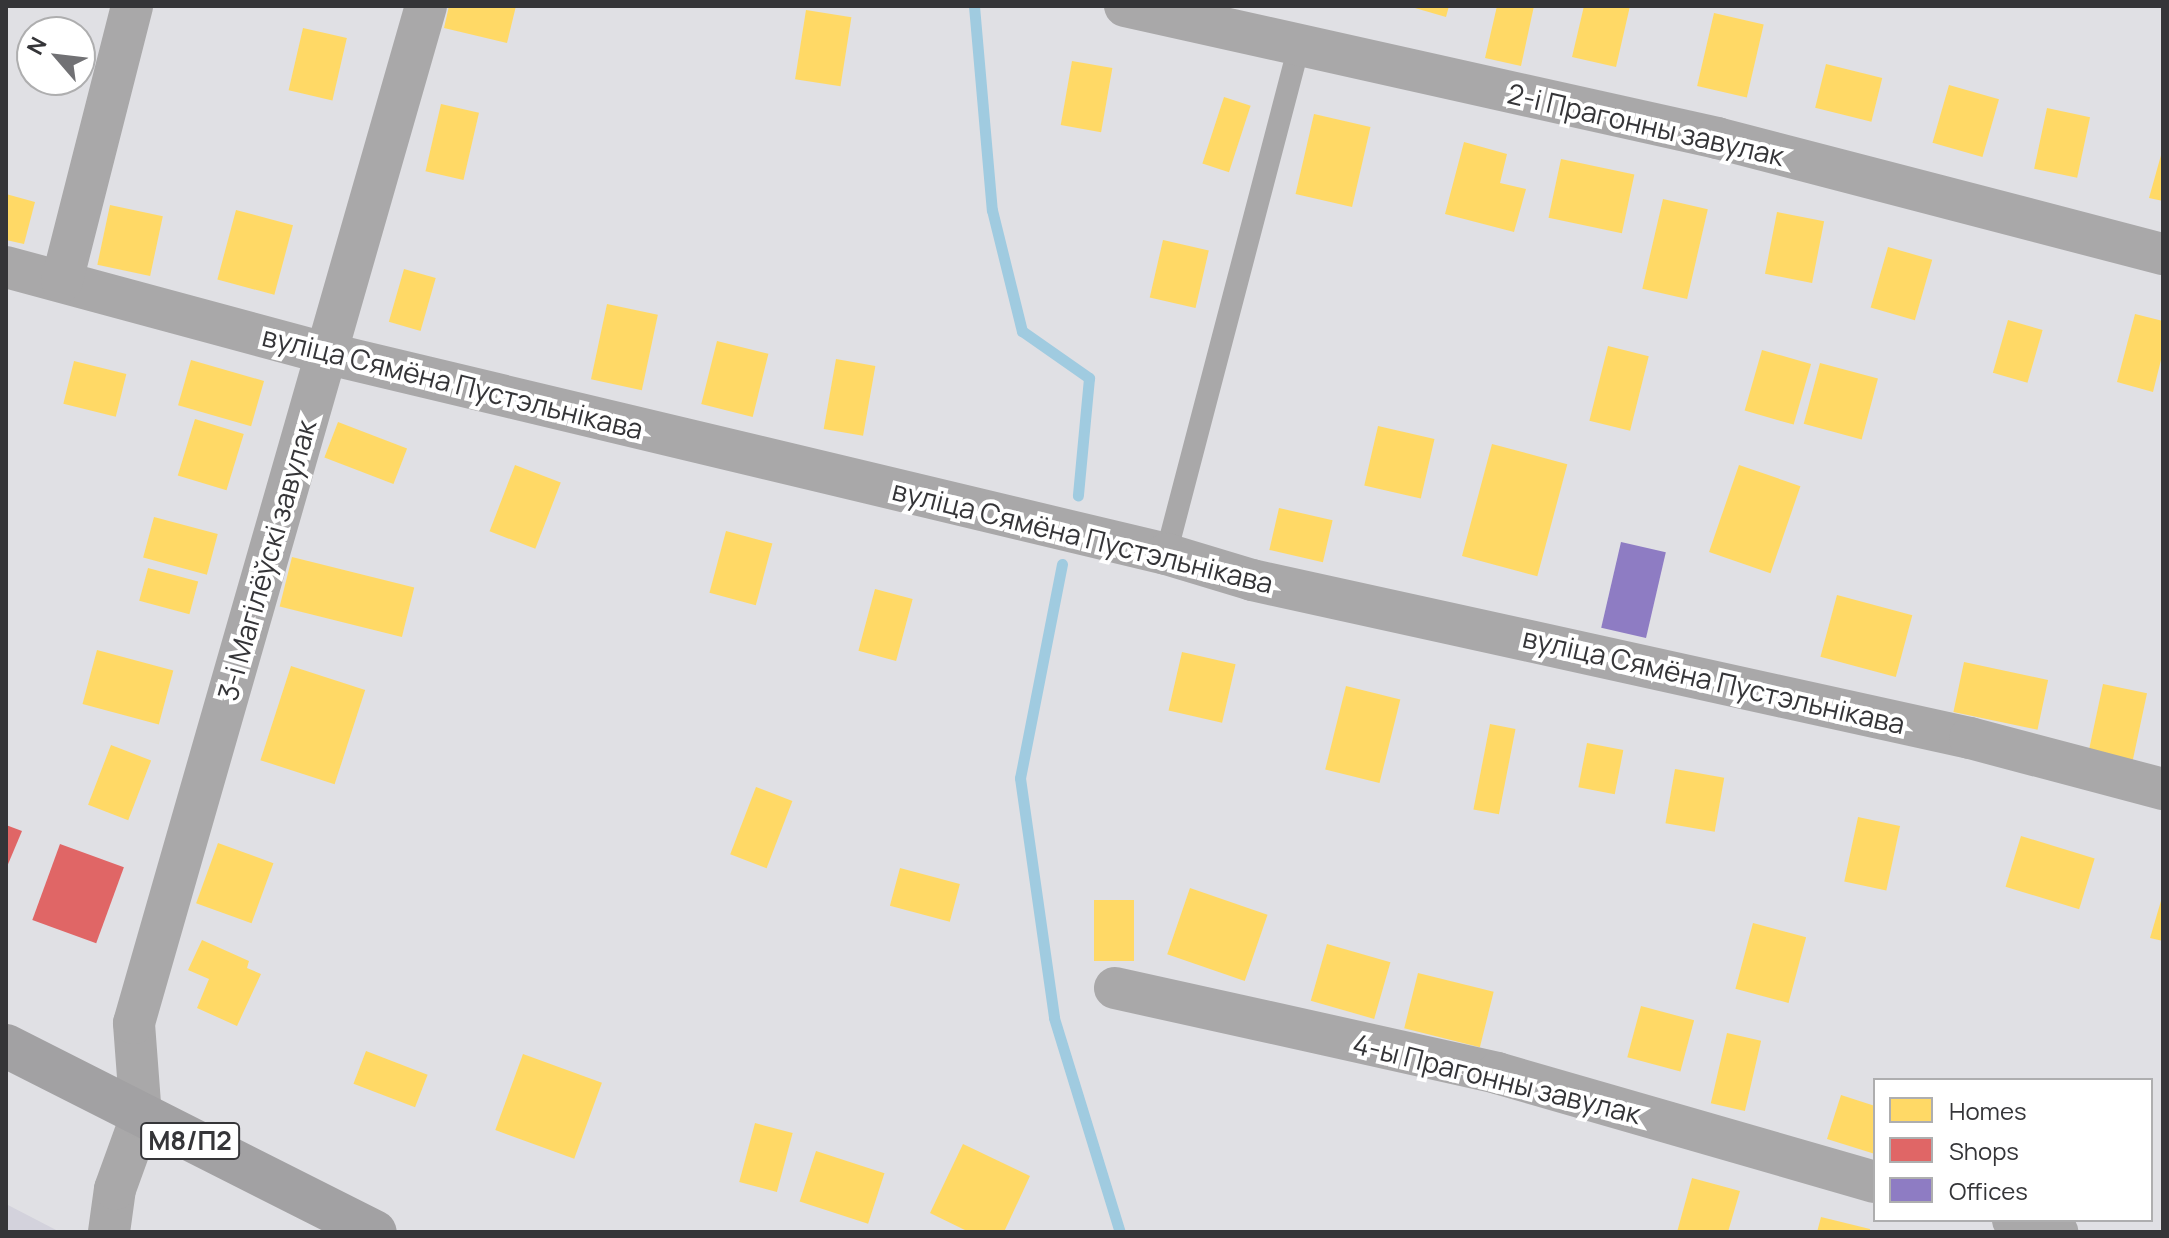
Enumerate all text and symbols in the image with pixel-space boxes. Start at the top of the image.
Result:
north arrow [16,16,96,96]
text: N [20,32,54,60]
street label: 2-і Прагонны завулак [1505,76,1787,172]
street label: вуліца Сямёна Пустэльнікава [259,318,647,446]
street label: 3-і Магілёўскі завулак [210,416,322,704]
street label: вуліца Сямёна Пустэльнікава [889,472,1277,600]
street label: вуліца Сямёна Пустэльнікава [1520,620,1908,740]
street label: 4-ы Прагонны завулак [1350,1026,1644,1130]
legend [1873,1078,2153,1222]
text: Homes [1949,1094,2027,1127]
road number: М8/П2 [140,1119,240,1163]
text: Shops [1949,1134,2019,1167]
text: Offices [1949,1174,2028,1207]

